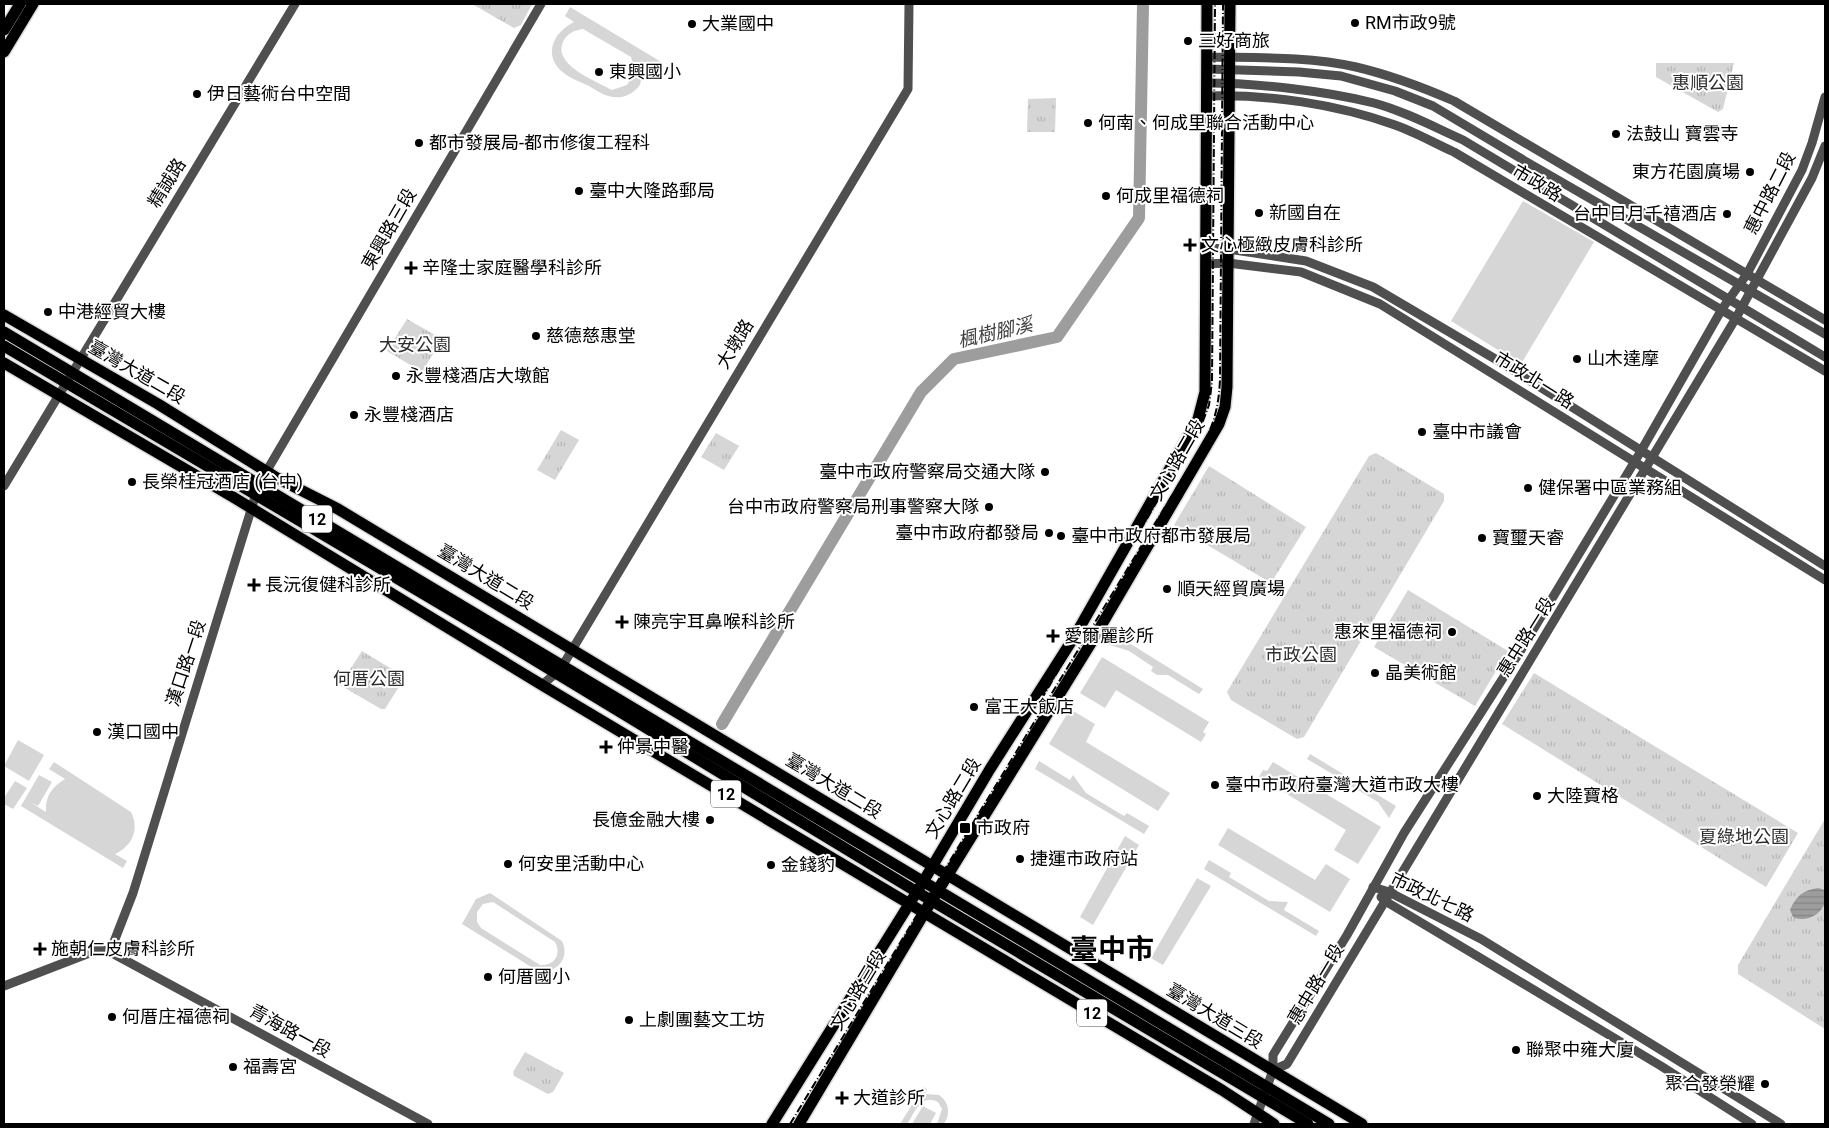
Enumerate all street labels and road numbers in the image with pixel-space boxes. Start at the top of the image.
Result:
street label: 惠中路二段 [1740,148,1799,238]
street label: 精誠路 [143,154,190,211]
street label: 市政路 [1509,160,1566,205]
street label: 東興路三段 [357,185,420,273]
street label: 大墩路 [712,315,757,372]
street label: 臺灣大道二段 [85,335,189,408]
street label: 市政北一路 [1491,347,1578,412]
street label: 文心路二段 [1145,416,1208,504]
road number: 12 [302,506,332,532]
street label: 臺灣大道二段 [435,540,538,613]
street label: 惠中路一段 [1493,593,1558,680]
street label: 漢口路一段 [162,617,209,709]
street label: 臺灣大道二段 [783,749,886,822]
street label: 文心路二段 [920,754,985,842]
road number: 12 [711,781,741,808]
street label: 市政北七路 [1387,867,1477,926]
street label: 惠中路一段 [1283,940,1348,1028]
street label: 文心路三段 [825,946,890,1034]
street label: 臺灣大道三段 [1164,979,1267,1052]
street label: 青海路一段 [246,1000,335,1062]
road number: 12 [1077,1000,1107,1026]

